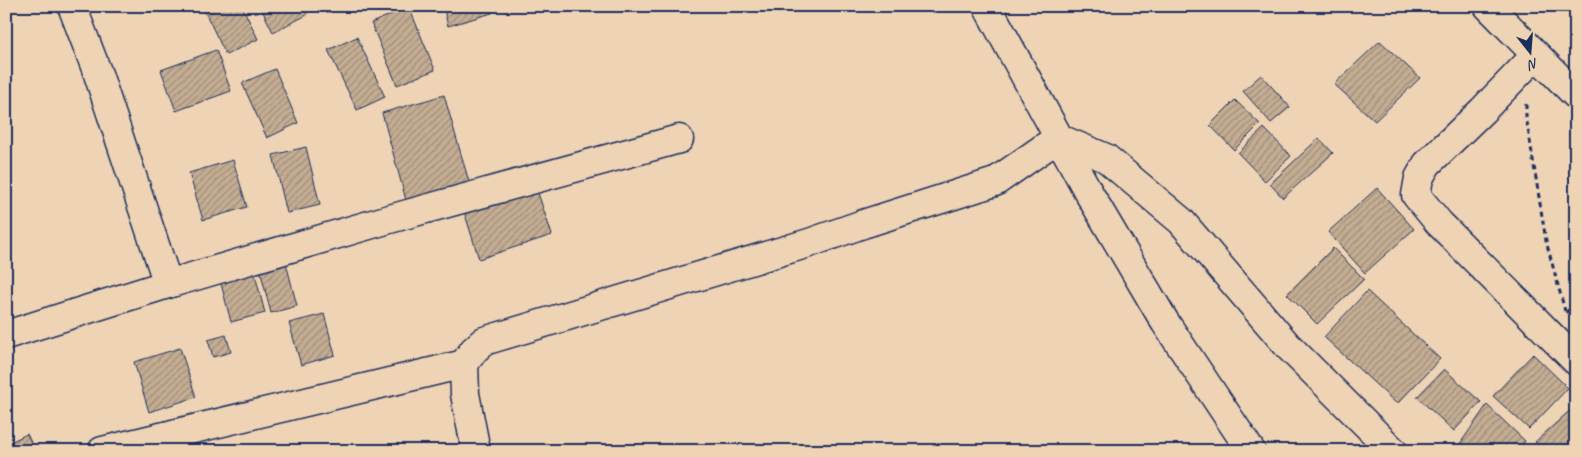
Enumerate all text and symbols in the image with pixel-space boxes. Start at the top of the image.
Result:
north arrow [1504,28,1554,78]
text: N [1525,55,1540,74]

